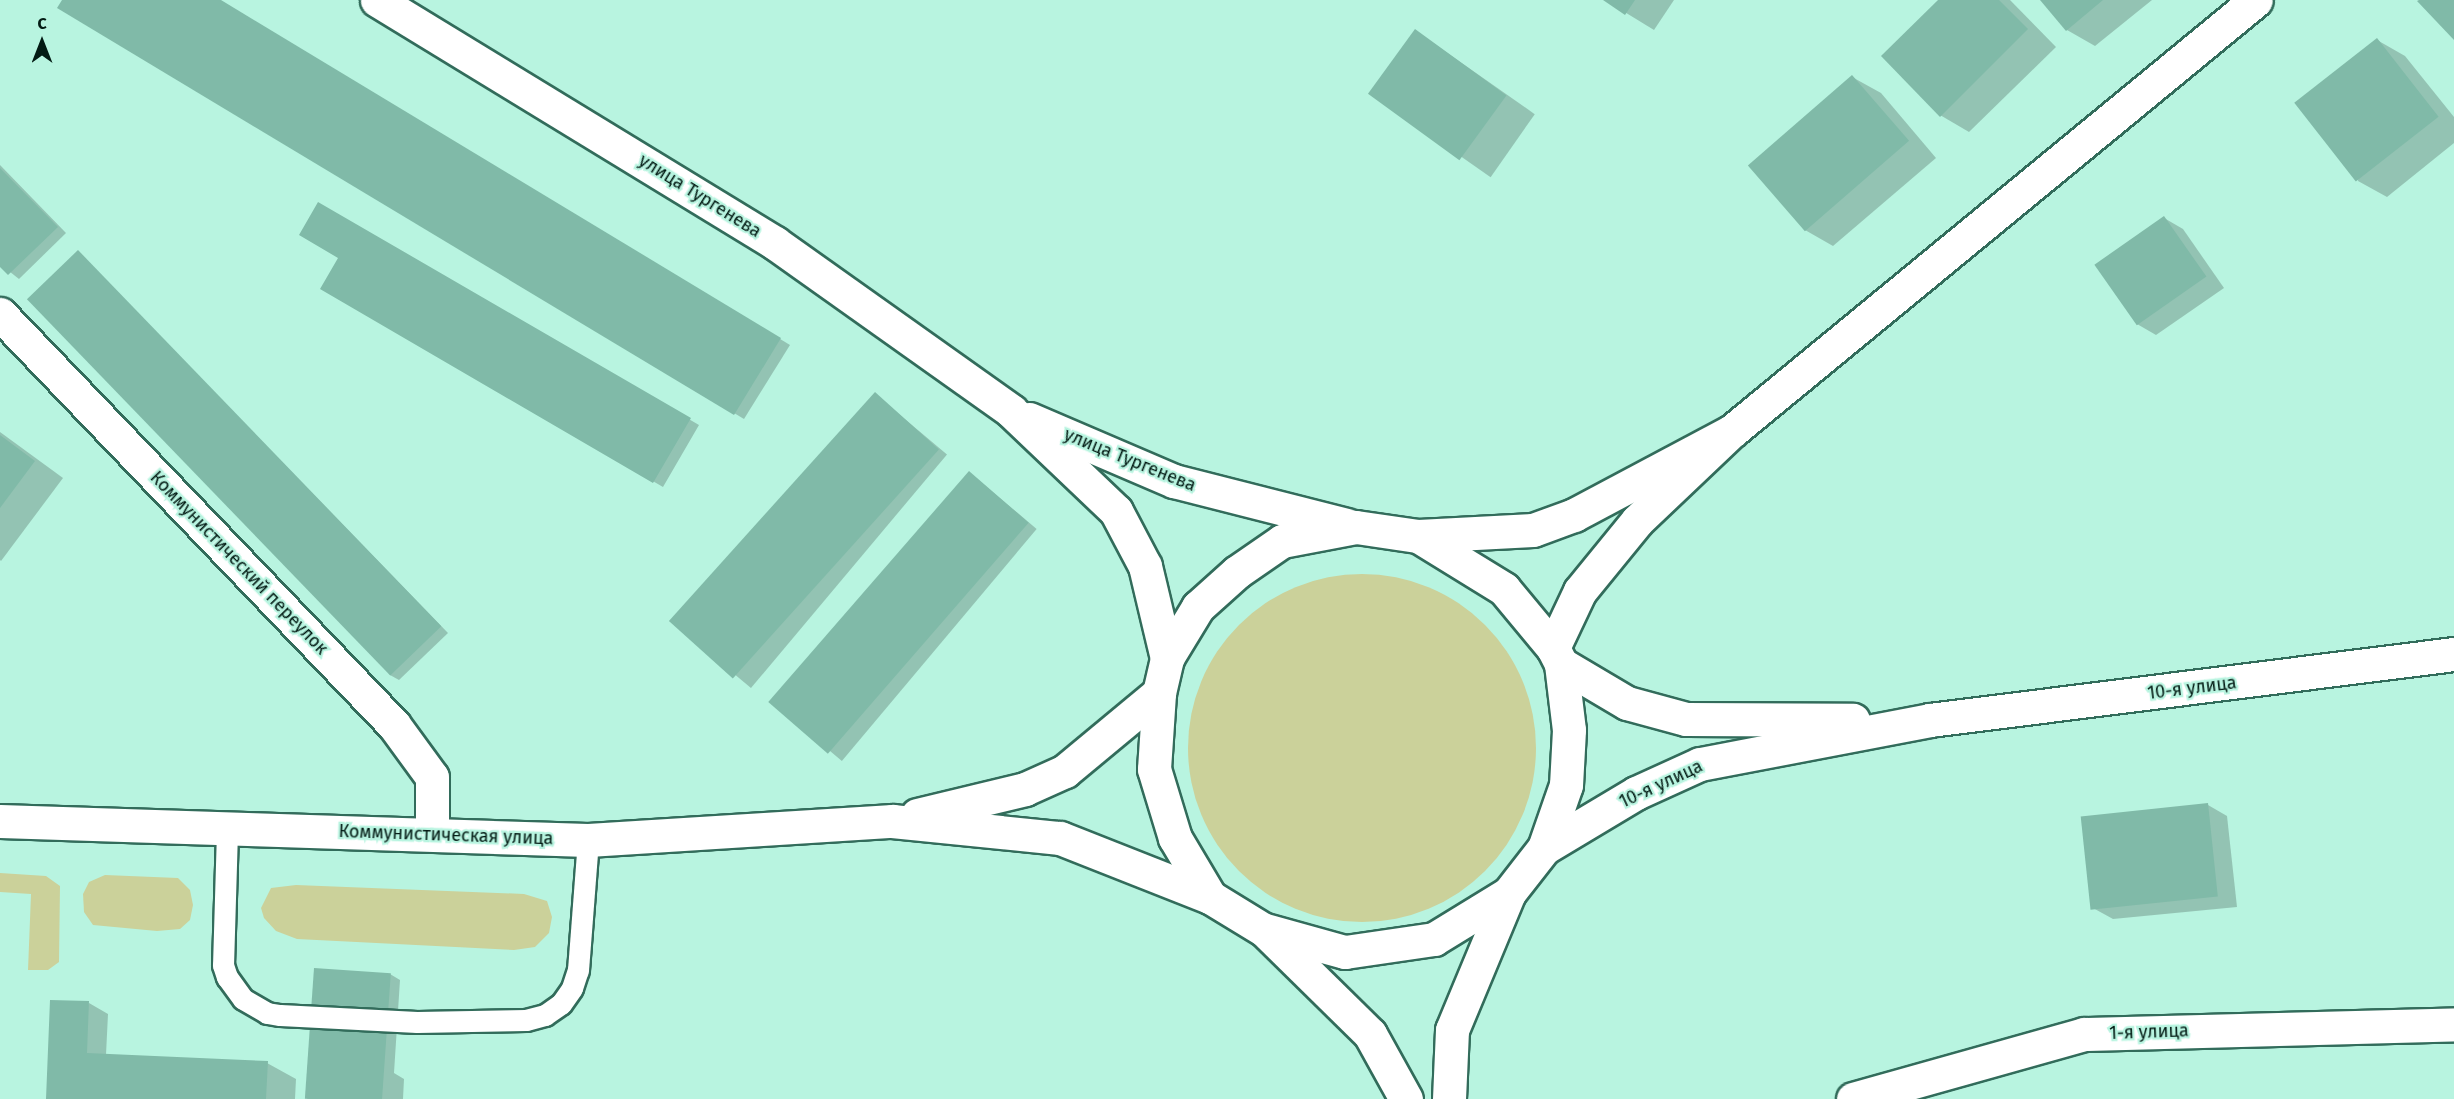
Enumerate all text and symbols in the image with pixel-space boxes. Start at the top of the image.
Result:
north arrow [12,12,72,72]
text: С [37,14,47,33]
street label: улица Тургенева [635,150,765,242]
street label: улица Тургенева [1061,424,1199,496]
street label: Коммунистический переулок [146,467,332,659]
street label: 10-я улица [2146,672,2238,704]
street label: 10-я улица [1616,755,1706,813]
street label: Коммунистическая улица [338,820,554,850]
street label: 1-я улица [2109,1020,2189,1044]

